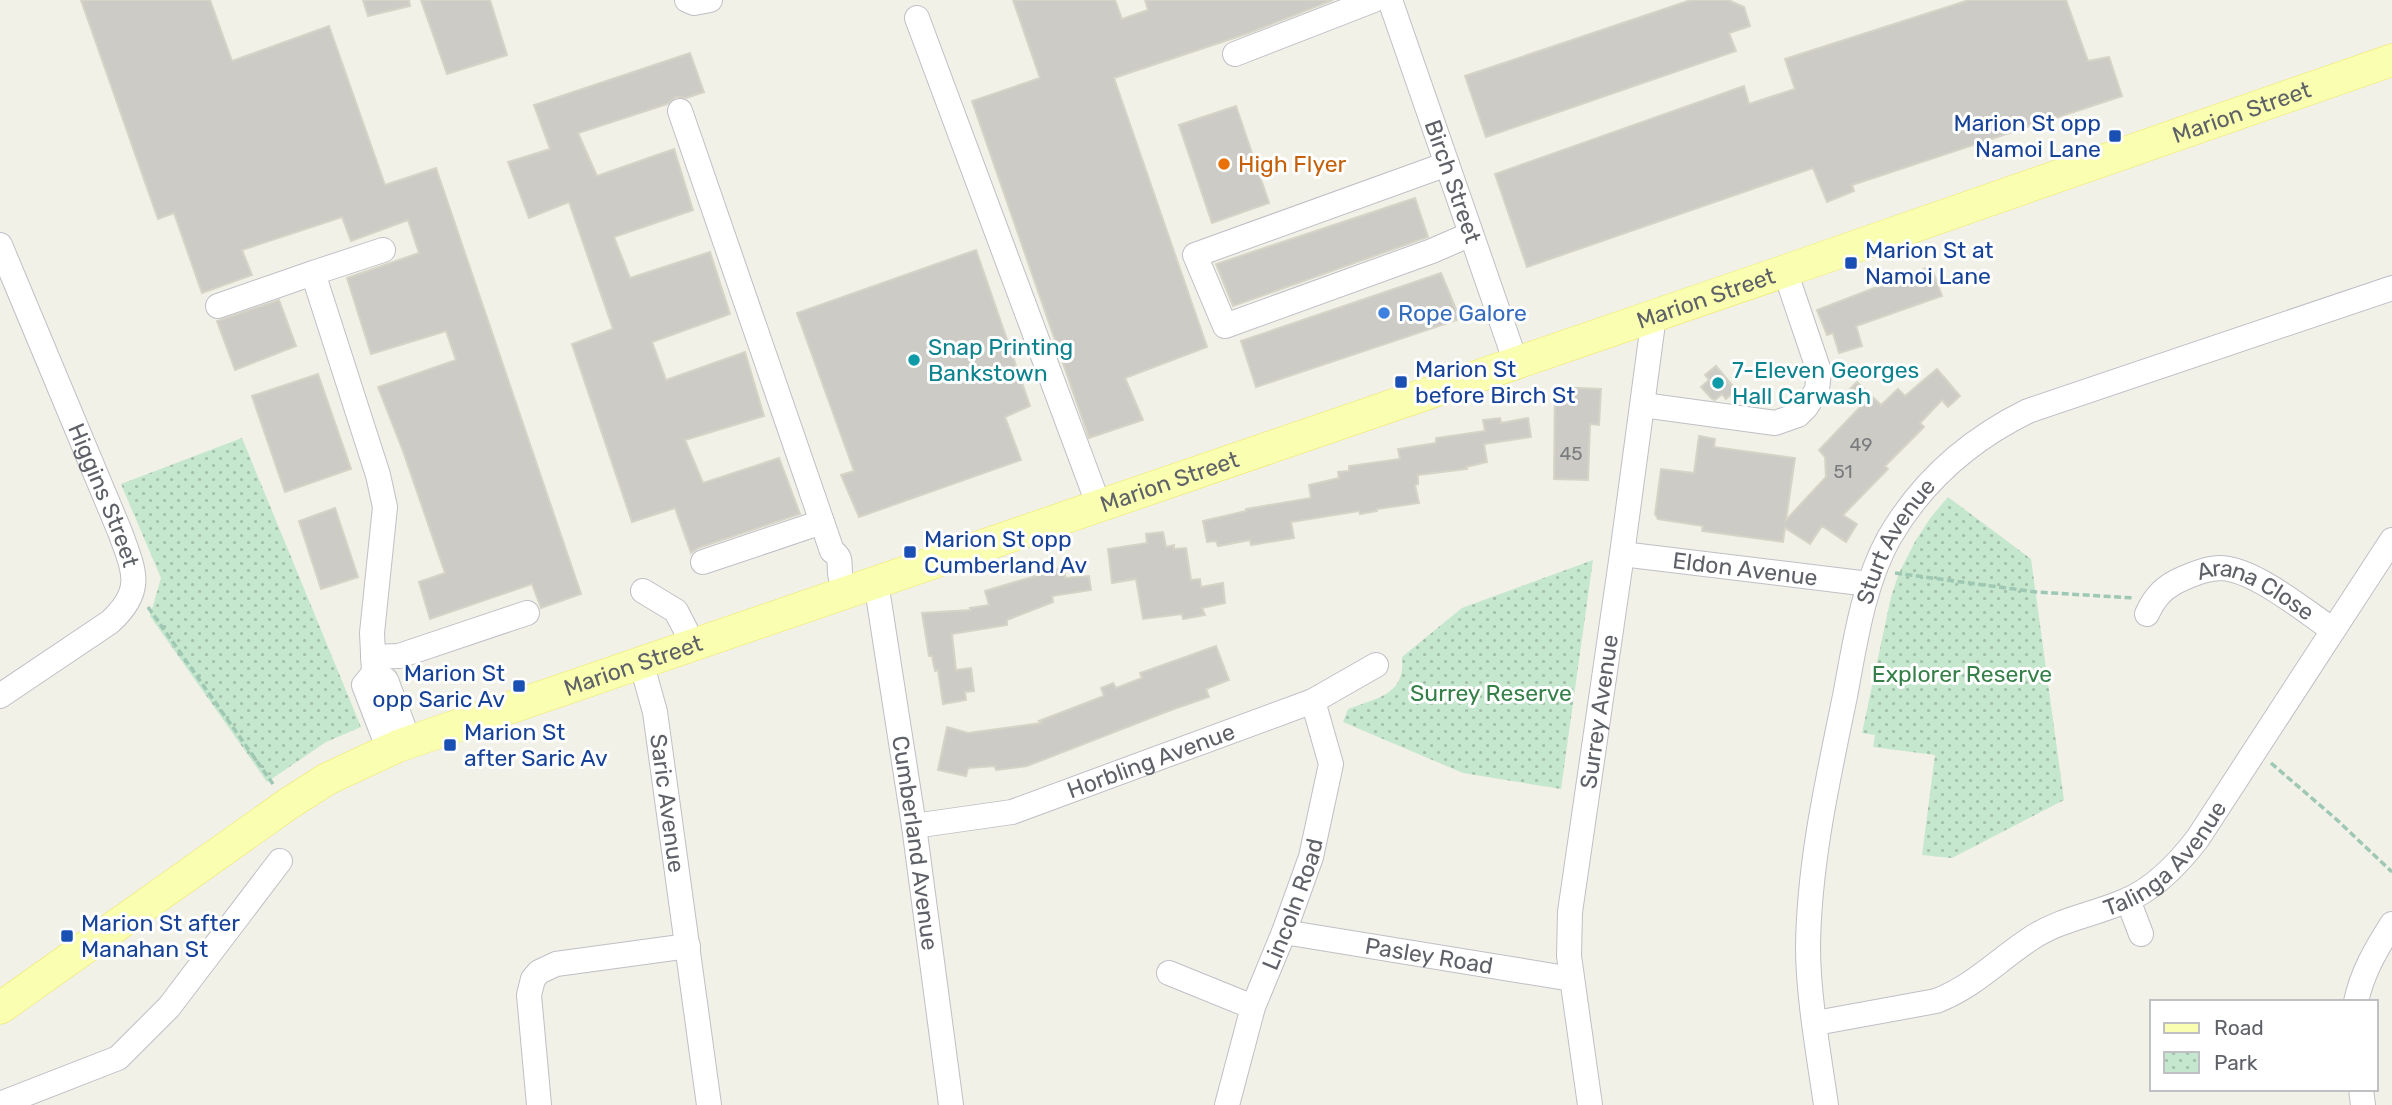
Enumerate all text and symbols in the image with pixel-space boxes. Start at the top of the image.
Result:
street label: Marion Street [2169,75,2314,149]
place label: Marion St opp Namoi Lane [1953,109,2101,163]
street label: Birch Street [1419,116,1487,247]
marker: Marion St opp Namoi Lane [2107,128,2123,144]
place label: High Flyer [1238,150,1347,178]
marker: High Flyer [1216,156,1232,172]
place label: Marion St at Namoi Lane [1865,236,1994,290]
marker: Marion St at Namoi Lane [1843,255,1859,271]
street label: Marion Street [1633,261,1779,335]
place label: Rope Galore [1398,299,1527,327]
marker: Rope Galore [1376,305,1392,321]
place label: Snap Printing Bankstown [928,333,1073,387]
marker: Snap Printing Bankstown [906,352,922,368]
place label: Marion St before Birch St [1415,355,1575,409]
place label: 7-Eleven Georges Hall Carwash [1732,356,1919,410]
marker: Marion St before Birch St [1393,374,1409,390]
marker: 7-Eleven Georges Hall Carwash [1710,375,1726,391]
street label: Higgins Street [62,419,145,570]
house number: 49 [1850,433,1872,456]
house number: 45 [1559,442,1583,465]
street label: Marion Street [1097,445,1242,518]
house number: 51 [1833,460,1853,483]
street label: Sturt Avenue [1850,472,1941,607]
place label: Marion St opp Cumberland Av [924,525,1088,579]
marker: Marion St opp Cumberland Av [902,544,918,560]
street label: Eldon Avenue [1671,546,1819,592]
street label: Arana Close [2193,554,2320,626]
street label: Marion Street [560,629,706,702]
street label: Surrey Avenue [1574,633,1624,791]
place label: Marion St opp Saric Av [372,659,505,713]
park label: Explorer Reserve [1872,660,2052,688]
marker: Marion St opp Saric Av [511,678,527,694]
park label: Surrey Reserve [1410,679,1572,707]
street label: Horbling Avenue [1063,717,1239,804]
place label: Marion St after Saric Av [464,718,608,772]
street label: Saric Avenue [644,732,691,874]
street label: Cumberland Avenue [886,734,944,952]
marker: Marion St after Saric Av [442,737,458,753]
street label: Talinga Avenue [2100,796,2232,922]
street label: Lincoln Road [1256,836,1329,974]
place label: Marion St after Manahan St [81,909,240,963]
marker: Marion St after Manahan St [59,928,75,944]
street label: Pasley Road [1363,931,1495,980]
legend [2150,1000,2378,1091]
text: Road [2214,1015,2264,1040]
text: Park [2214,1050,2258,1075]

